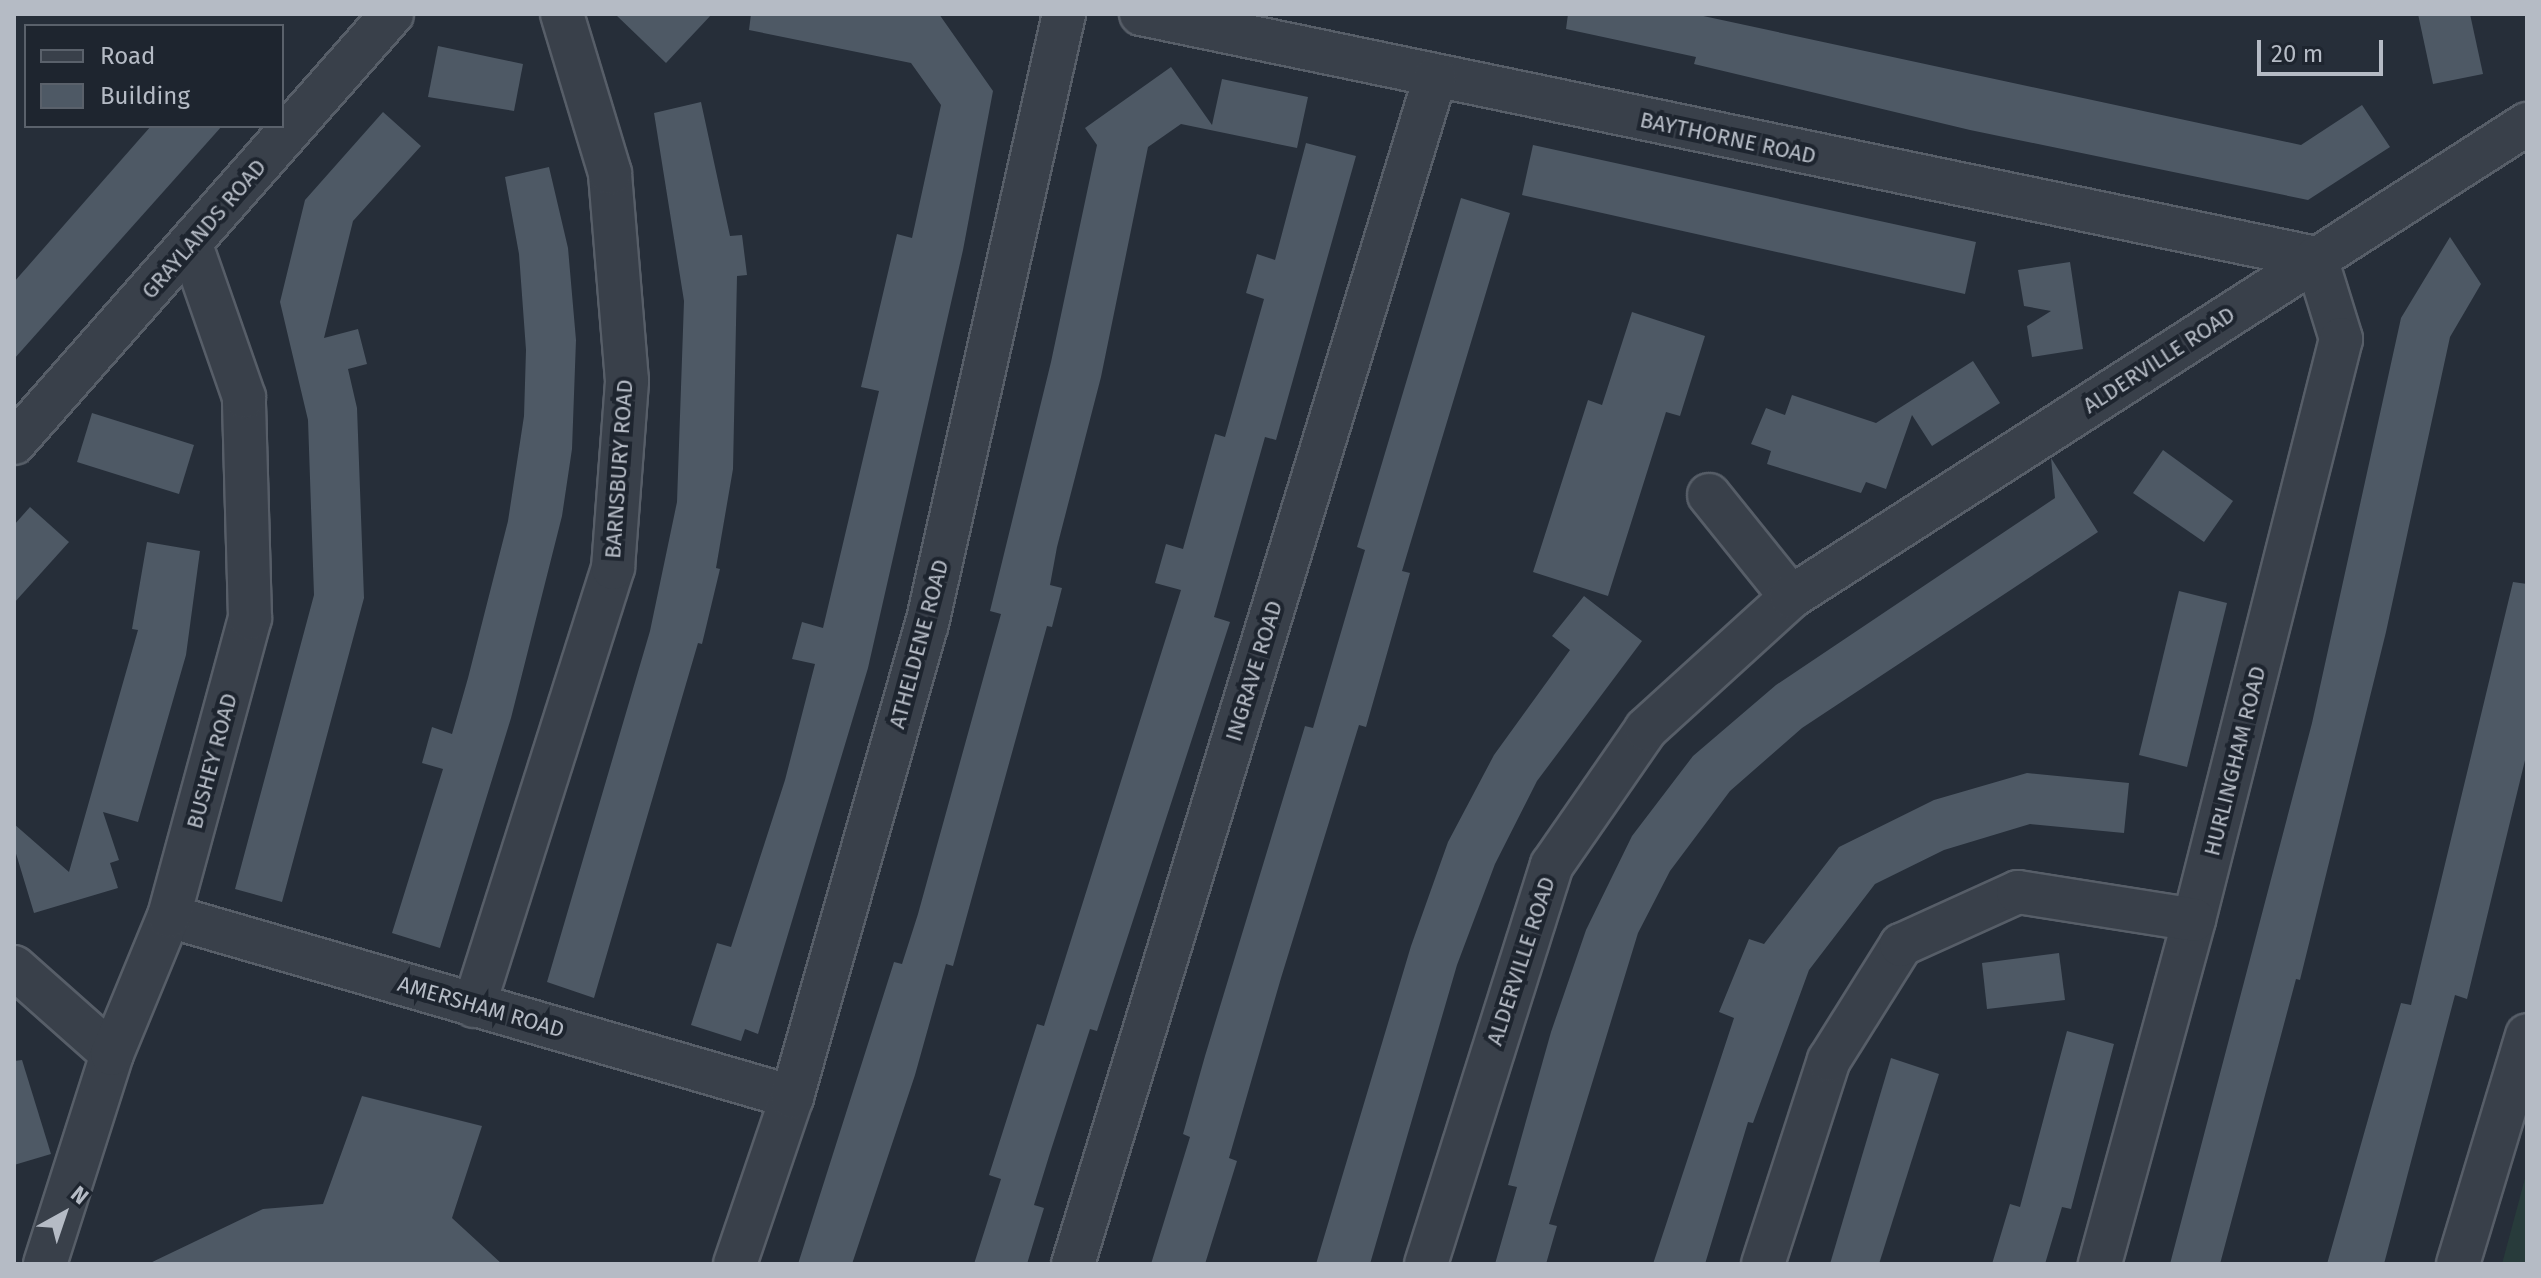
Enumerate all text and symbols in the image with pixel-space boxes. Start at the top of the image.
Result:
legend [24,24,284,128]
scale bar [2261,24,2387,74]
text: 20 m [2271,40,2323,68]
text: Road [100,42,155,70]
text: Building [100,82,190,110]
street label: BAYTHORNE ROAD [1638,106,1818,170]
street label: GRAYLANDS ROAD [136,154,272,304]
street label: ALDERVILLE ROAD [2078,301,2240,419]
street label: BARNSBURY ROAD [600,378,638,560]
street label: ATHELDENE ROAD [884,557,954,731]
street label: INGRAVE ROAD [1220,597,1288,745]
street label: HURLINGHAM ROAD [2199,663,2271,859]
street label: BUSHEY ROAD [181,690,243,832]
street label: ALDERVILLE ROAD [1481,873,1561,1049]
street label: AMERSHAM ROAD [395,971,567,1043]
north arrow [24,1174,104,1254]
text: N [65,1180,94,1210]

